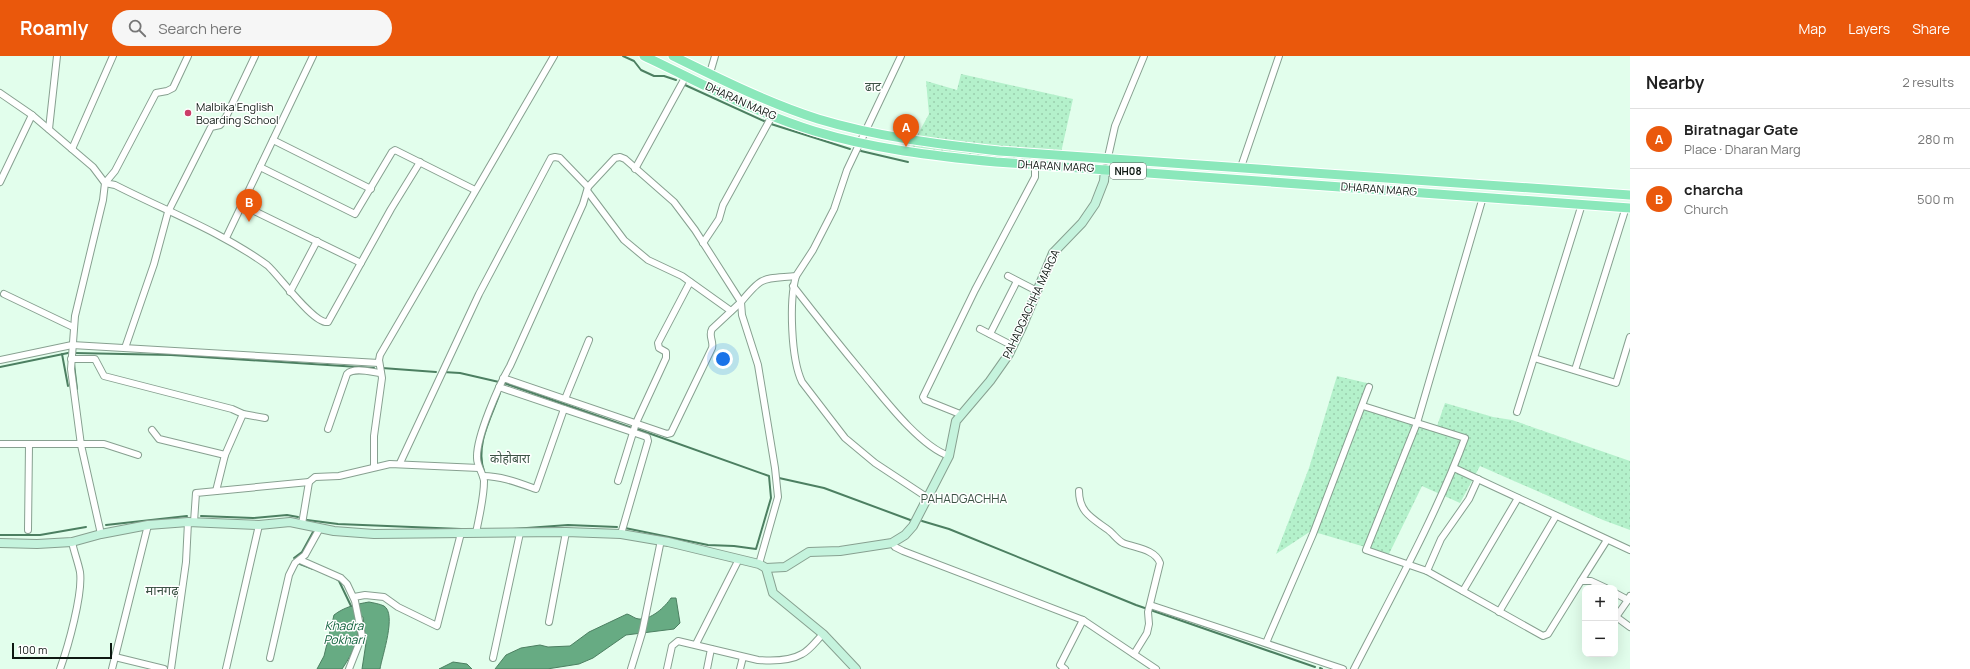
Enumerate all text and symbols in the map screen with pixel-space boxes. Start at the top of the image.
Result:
search box [112,10,392,46]
text: Roamly [20,15,88,41]
icon: search [126,17,148,39]
text: Search here [158,18,242,39]
text: Map [1798,19,1826,38]
text: Layers [1848,19,1890,38]
text: Share [1912,19,1950,38]
text: Nearby [1646,71,1704,94]
text: 2 results [1902,73,1954,91]
street label: DHARAN MARG [703,78,779,123]
district label: ढाट [865,78,882,95]
place label: Malbika English Boarding School [196,99,279,127]
marker: Malbika English Boarding School [183,108,193,118]
pin: A [893,114,919,147]
text: Biratnagar Gate [1684,119,1798,140]
text: A [1655,130,1663,148]
text: 280 m [1917,130,1954,148]
text: Place · Dharan Marg [1684,140,1801,158]
street label: DHARAN MARG [1017,156,1095,175]
road number: NH08 [1110,163,1146,179]
street label: DHARAN MARG [1340,178,1418,199]
text: charcha [1684,179,1743,200]
pin: B [236,189,262,222]
text: B [1655,190,1663,208]
text: 500 m [1917,190,1954,208]
text: Church [1684,200,1728,218]
street label: PAHADGACHHA MARGA [999,247,1062,361]
your location [713,349,733,369]
district label: कोहोबारा [490,450,531,467]
district label: PAHADGACHHA [921,490,1008,507]
district label: मानगढ़ [146,581,179,599]
map controls [1582,585,1618,657]
button: + [1582,585,1618,621]
water label: Khadra Pokhari [323,617,367,648]
button: − [1582,621,1618,657]
scale bar [12,641,112,660]
text: 100 m [18,642,47,657]

